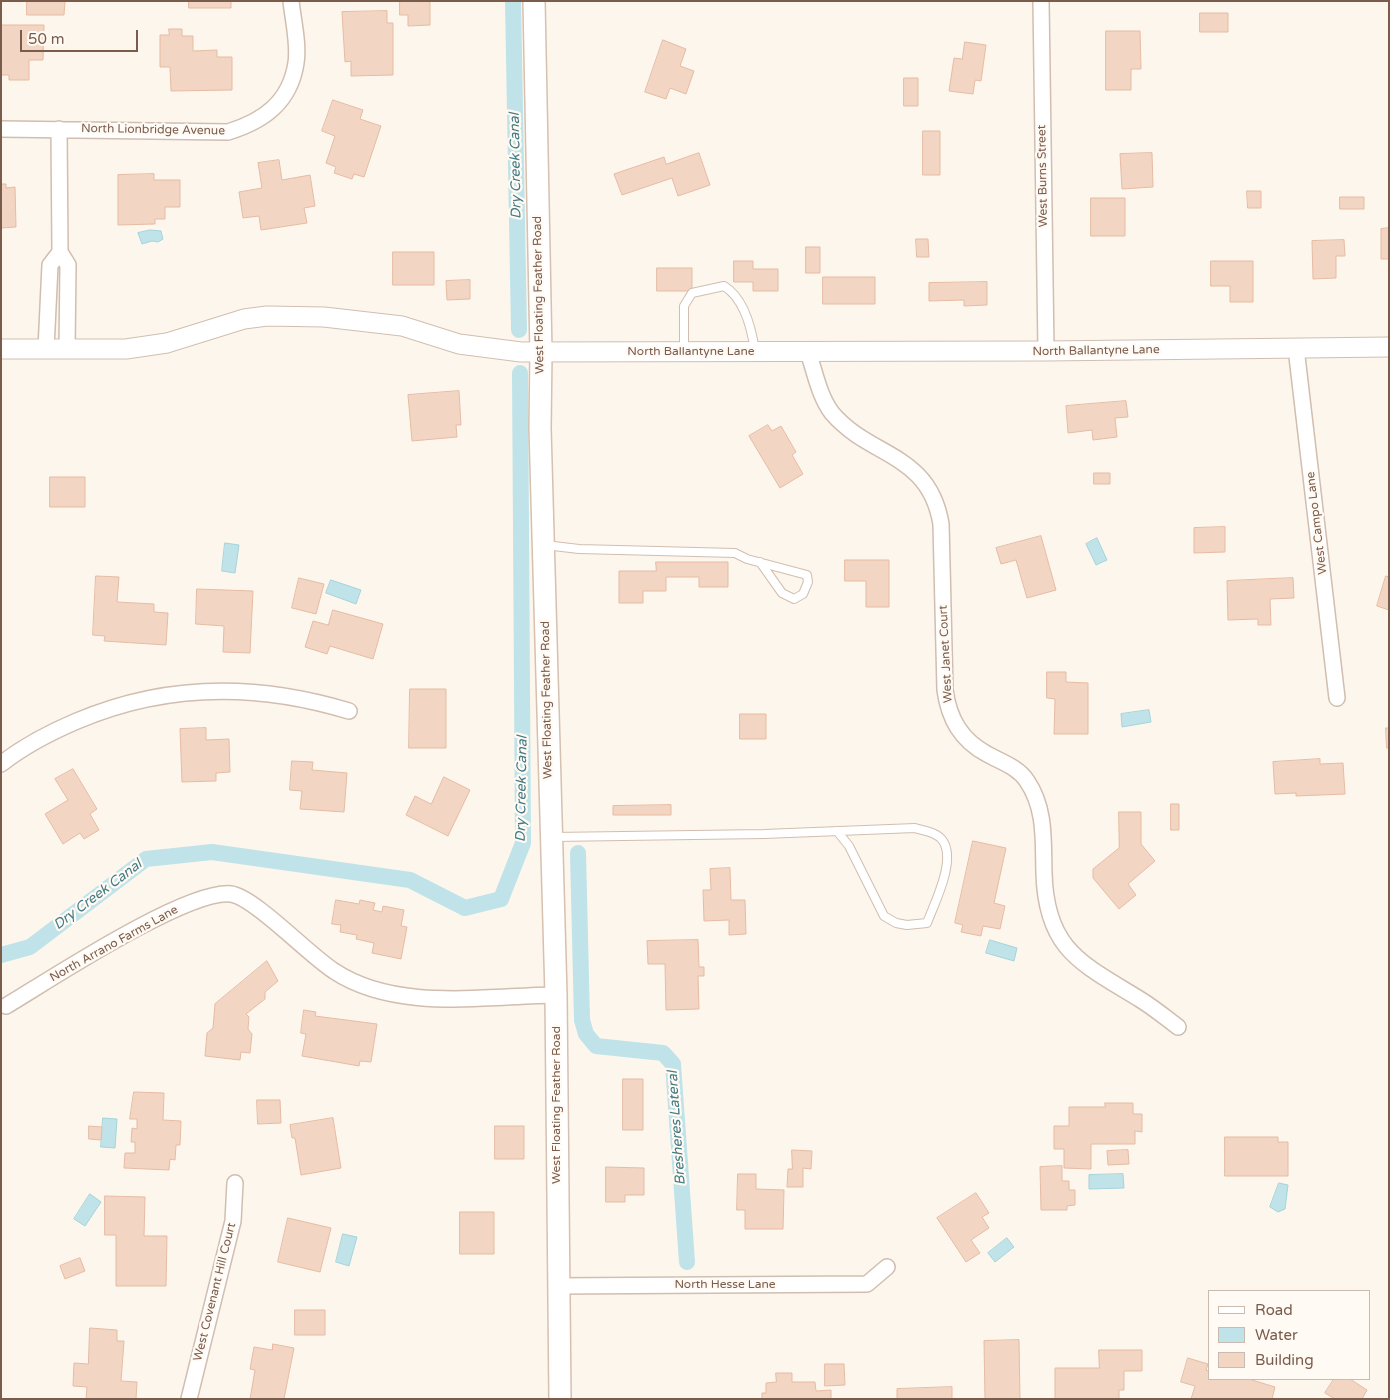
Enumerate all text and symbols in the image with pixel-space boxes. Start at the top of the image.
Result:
scale bar [22,20,140,52]
text: 50 m [28,30,65,48]
water label: Dry Creek Canal [507,113,525,219]
street label: North Lionbridge Avenue [81,122,225,138]
street label: West Burns Street [1035,125,1051,227]
street label: West Floating Feather Road [530,216,548,374]
street label: North Ballantyne Lane [1032,343,1160,359]
street label: North Ballantyne Lane [627,345,755,359]
street label: West Campo Lane [1304,471,1330,575]
street label: West Janet Court [936,605,956,703]
street label: West Floating Feather Road [538,621,556,779]
water label: Dry Creek Canal [513,736,531,842]
water label: Dry Creek Canal [51,856,145,934]
street label: North Arrano Farms Lane [47,903,181,985]
street label: West Floating Feather Road [550,1026,564,1184]
water label: Bresheres Lateral [665,1070,689,1186]
street label: West Covenant Hill Court [191,1221,239,1363]
street label: North Hesse Lane [674,1278,776,1292]
legend [1208,1290,1370,1380]
text: Road [1255,1301,1293,1319]
text: Water [1255,1326,1298,1344]
text: Building [1255,1351,1314,1369]

